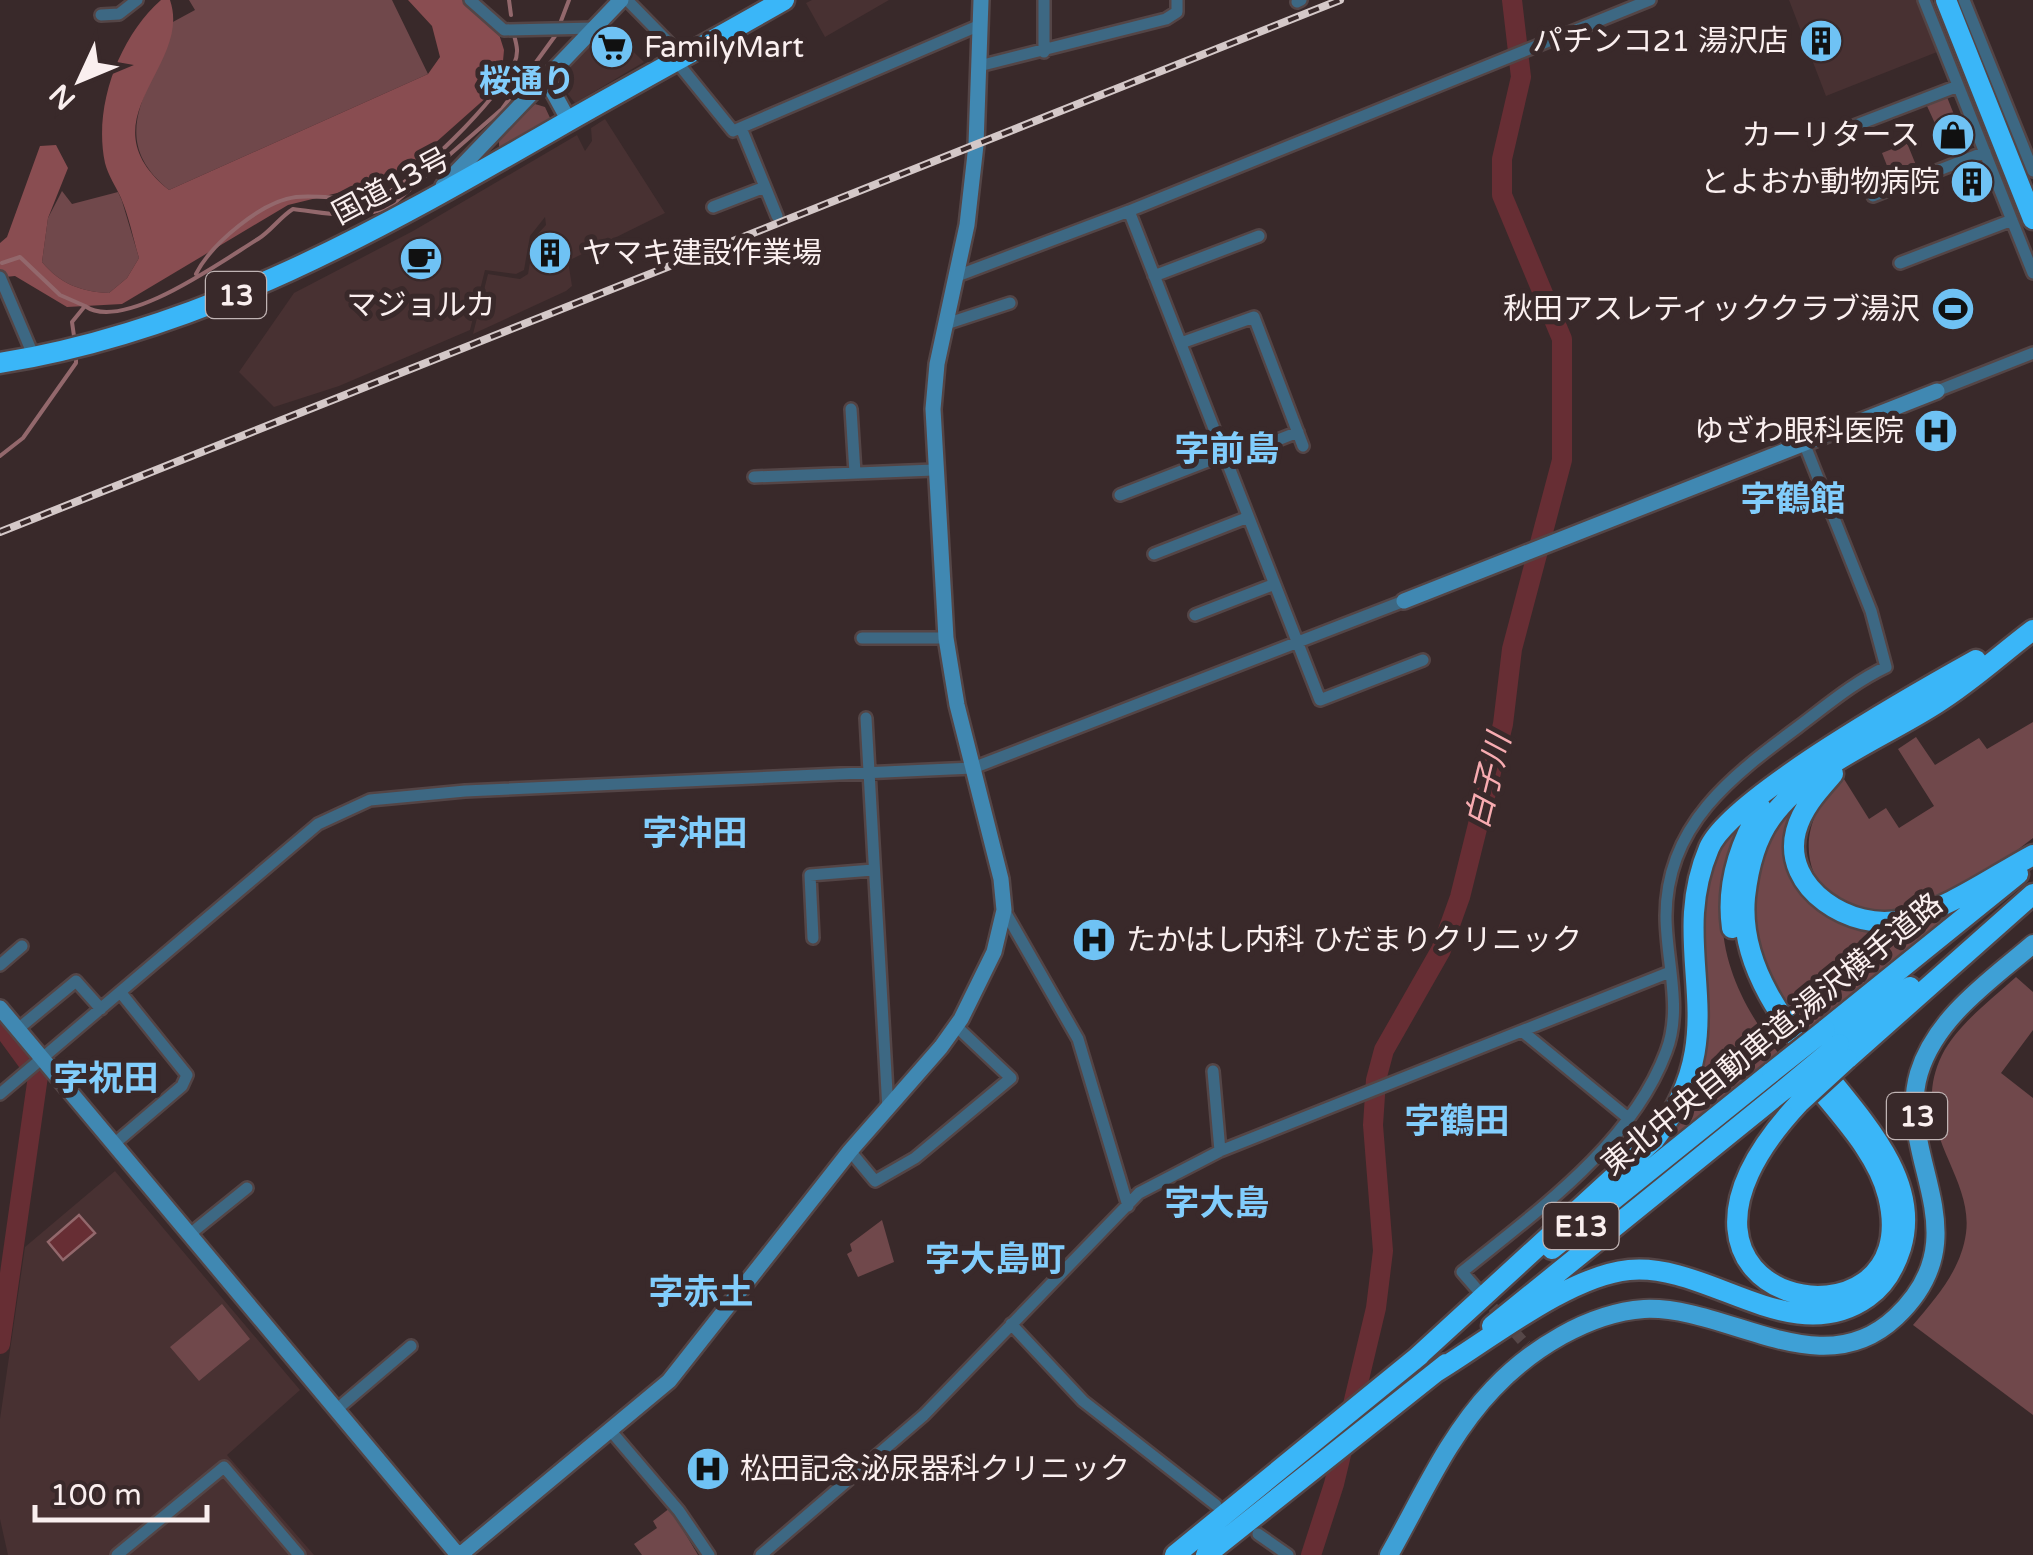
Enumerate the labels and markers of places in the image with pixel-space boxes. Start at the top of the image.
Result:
building icon: パチンコ21 湯沢店 [1798,18,1844,64]
place label: パチンコ21 湯沢店 [1533,23,1788,60]
supermarket icon: FamilyMart [589,24,635,70]
place label: FamilyMart [644,29,804,66]
shop icon: カーリタース [1930,112,1976,158]
place label: カーリタース [1742,117,1920,154]
building icon: とよおか動物病院 [1949,159,1995,205]
place label: とよおか動物病院 [1700,164,1940,201]
building icon: ヤマキ建設作業場 [527,230,573,276]
place label: ヤマキ建設作業場 [582,235,822,272]
cafe icon: マジョルカ [398,236,444,282]
sports icon: 秋田アスレティッククラブ湯沢 [1930,286,1976,332]
place label: マジョルカ [346,287,496,324]
place label: 秋田アスレティッククラブ湯沢 [1503,291,1920,328]
hospital icon: ゆざわ眼科医院 [1913,408,1959,454]
place label: ゆざわ眼科医院 [1694,413,1904,450]
hospital icon: たかはし内科 ひだまりクリニック [1071,917,1117,963]
place label: たかはし内科 ひだまりクリニック [1126,922,1582,959]
hospital icon: 松田記念泌尿器科クリニック [685,1446,731,1492]
place label: 松田記念泌尿器科クリニック [740,1451,1130,1488]

